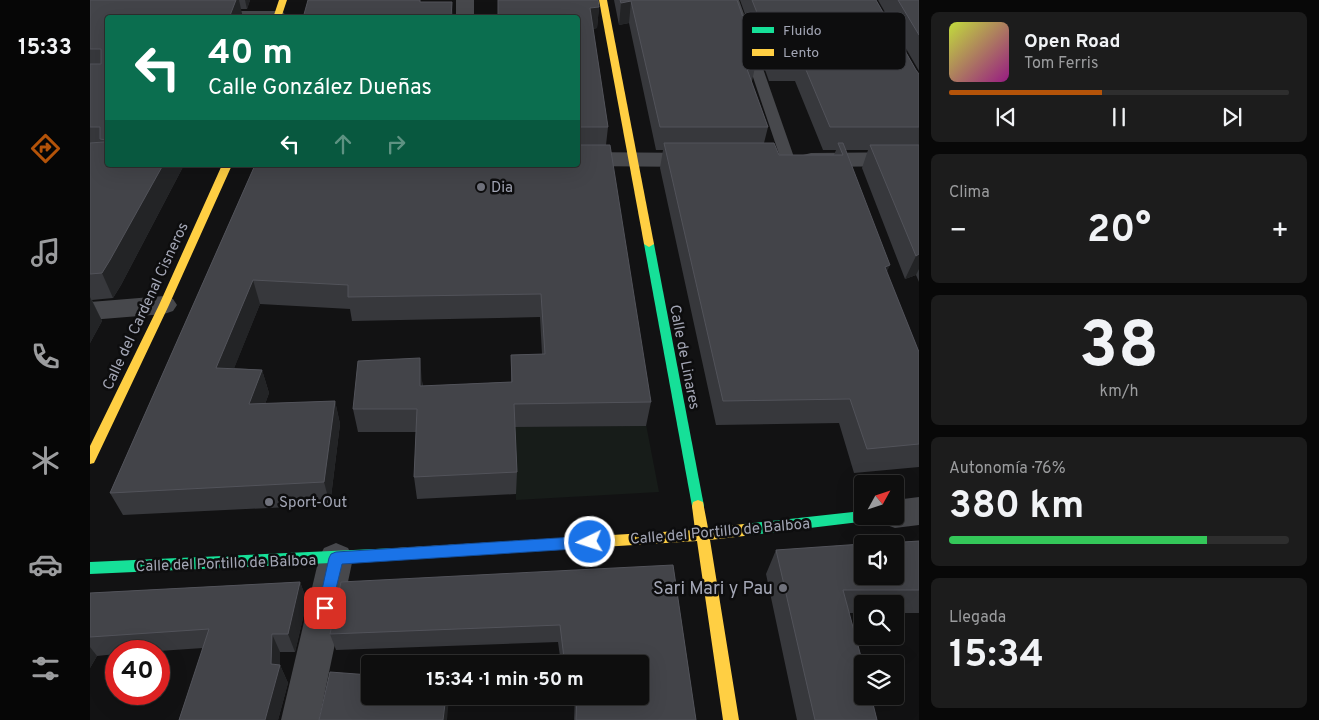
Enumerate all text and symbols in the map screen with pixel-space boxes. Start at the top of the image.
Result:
legend [742,12,906,70]
text: Fluido [783,23,822,40]
text: Open Road [1024,30,1120,54]
text: 40 m [208,32,293,76]
text: 15:33 [18,35,72,62]
icon: left [125,35,190,100]
text: Lento [783,45,819,62]
text: Tom Ferris [1024,54,1098,74]
text: Calle González Dueñas [208,75,432,102]
icon: previous [992,103,1020,131]
icon: pause [1105,103,1133,131]
icon: next [1218,103,1246,131]
icon: left [276,130,304,158]
icon: ahead [329,130,357,158]
icon: right [382,130,410,158]
icon: directions [28,131,63,166]
place label: Dia [491,179,513,198]
marker: Dia [475,181,487,193]
text: Clima [949,183,990,203]
text: 20° [1087,207,1151,256]
text: − [949,214,967,250]
text: + [1271,214,1289,250]
street label: Calle del Cardenal Cisneros [99,220,194,394]
icon: music [28,235,63,270]
street label: Calle de Linares [664,303,703,411]
text: 38 [1079,308,1159,390]
icon: phone [28,339,63,374]
text: km/h [1100,382,1138,402]
icon: climate [28,443,63,478]
text: Autonomía · 76% [949,459,1066,479]
north arrow [854,475,904,525]
map controls [854,475,904,705]
text: 380 km [949,483,1084,532]
place label: Sport-Out [279,494,347,513]
marker: Sport-Out [263,496,275,508]
position arrow [563,515,615,567]
street label: Calle del Portillo de Balboa [629,515,811,550]
button: sound [854,535,904,585]
icon: car [28,547,63,582]
street label: Calle del Portillo de Balboa [135,552,317,577]
place label: Sari Mari y Pau [653,578,773,601]
marker: Sari Mari y Pau [777,582,789,594]
pin [304,587,346,629]
icon: arrive [311,594,339,622]
button: search [854,595,904,645]
text: Llegada [949,608,1006,628]
text: 15:34 [949,632,1044,681]
speed limit sign: 40 [105,640,170,705]
icon: filters [28,651,63,686]
button: layers [854,655,904,705]
text: 15:34 · 1 min · 50 m [426,668,584,692]

